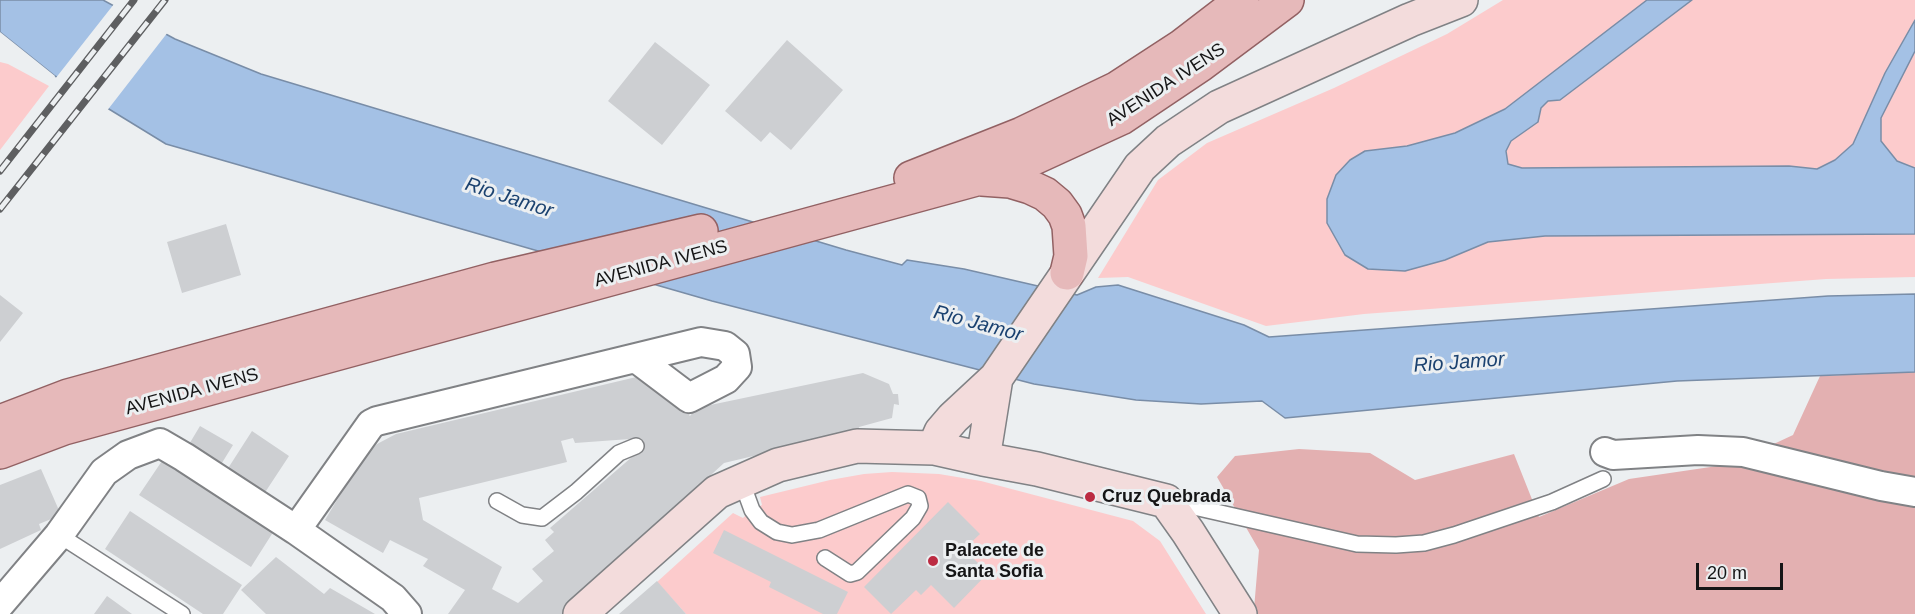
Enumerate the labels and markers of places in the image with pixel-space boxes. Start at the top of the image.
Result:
place label: Cruz Quebrada [1102,486,1231,508]
marker: Cruz Quebrada [1083,490,1097,504]
place label: Palacete de Santa Sofia [945,540,1044,582]
marker: Palacete de Santa Sofia [926,554,940,568]

